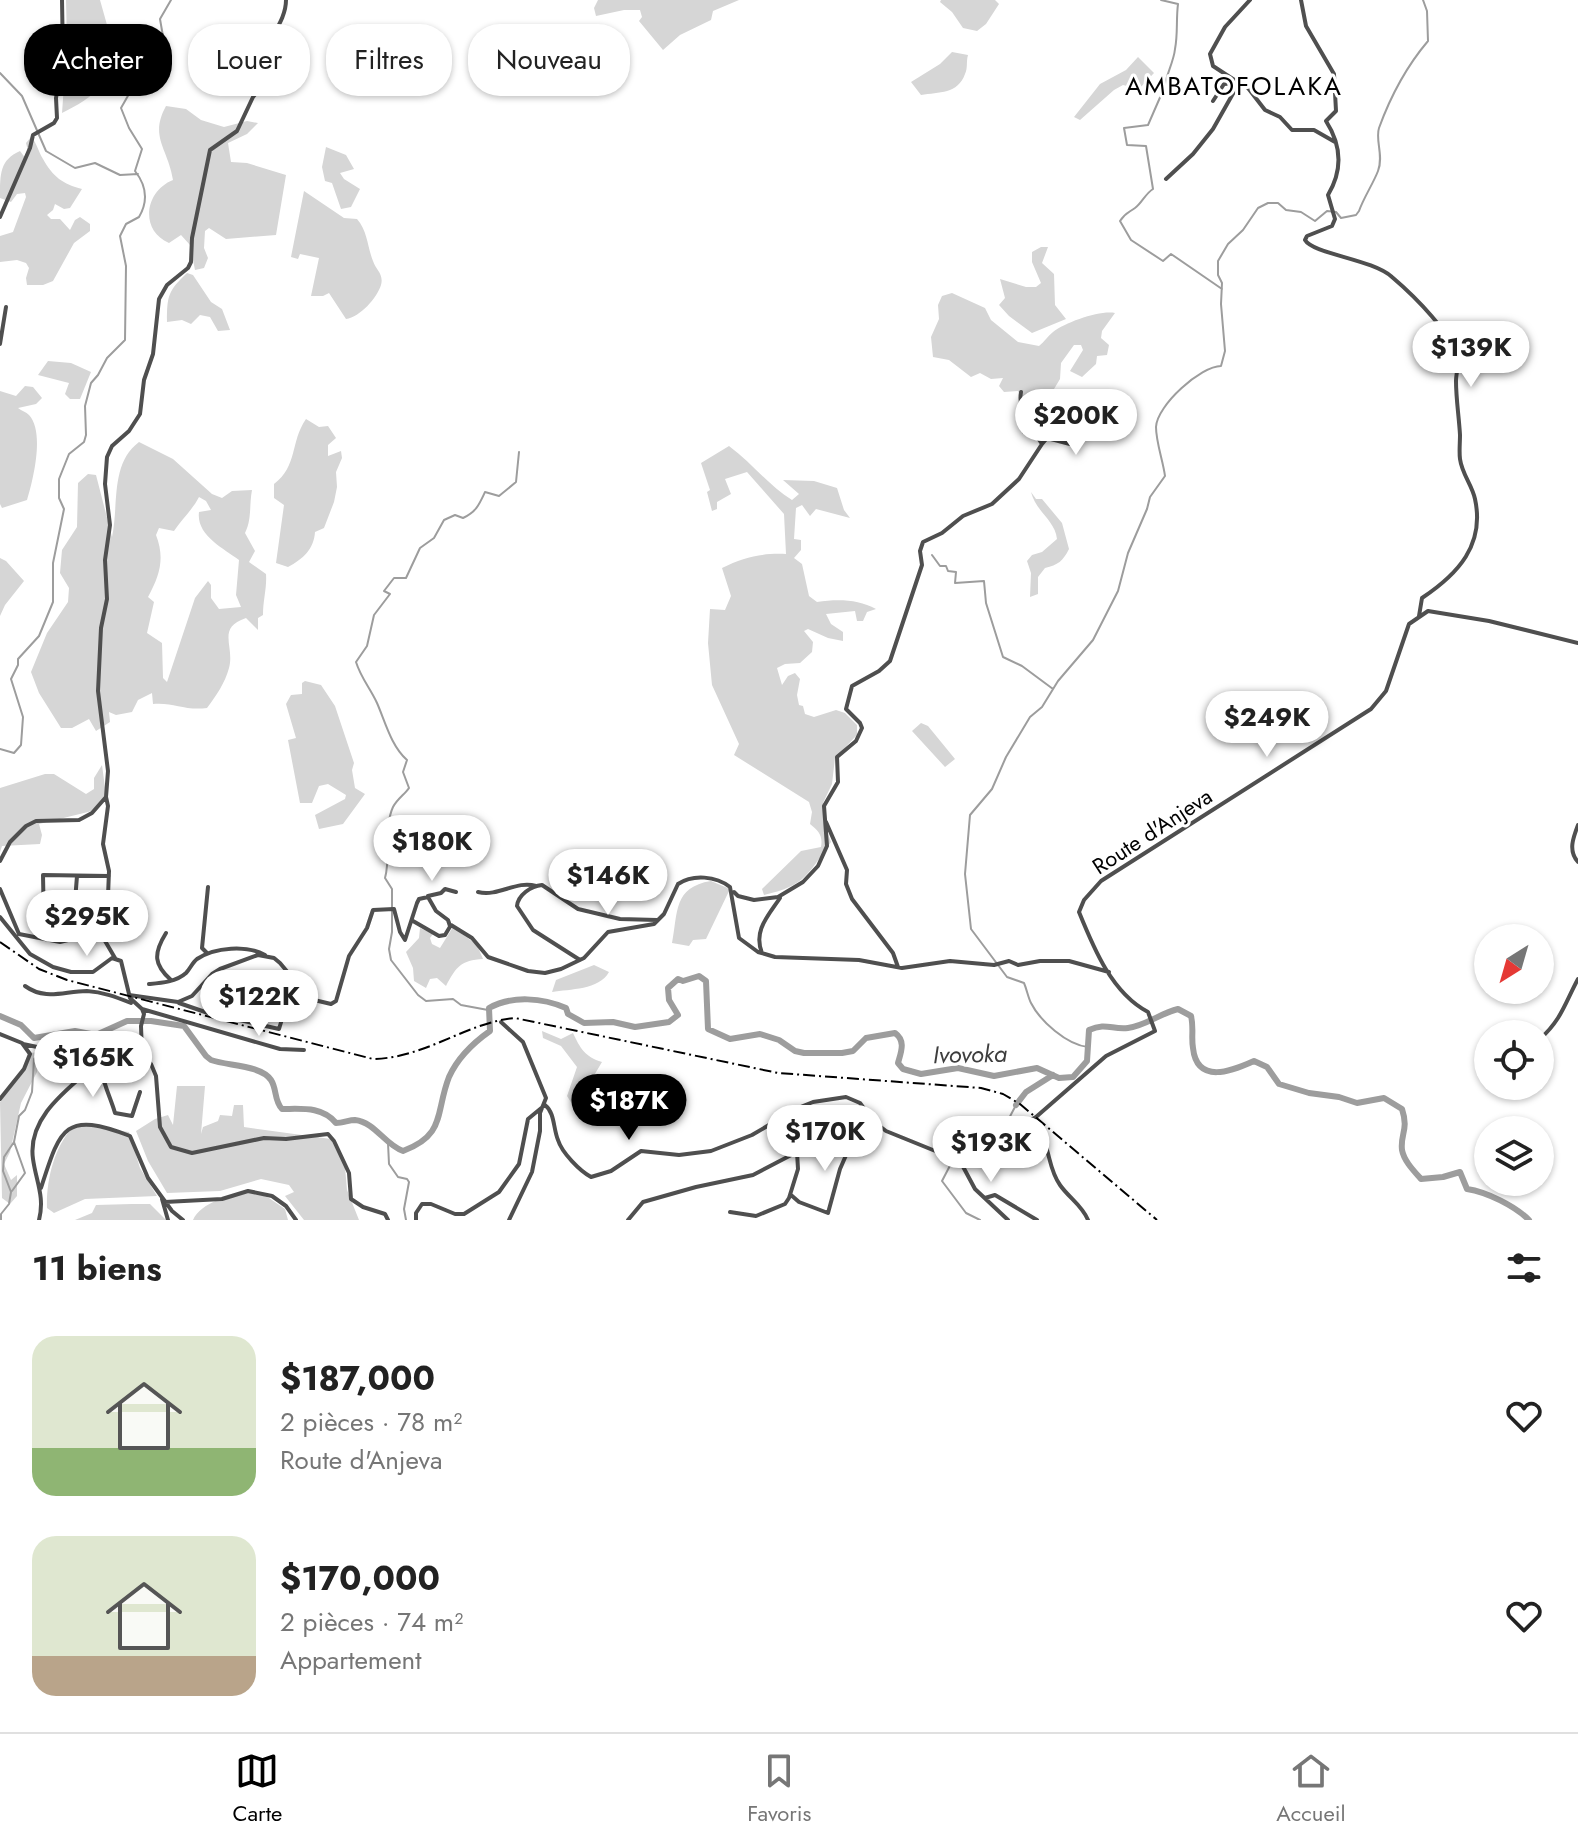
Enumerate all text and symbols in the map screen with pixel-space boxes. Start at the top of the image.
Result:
chip: Acheter [24,24,172,96]
chip: Louer [188,24,310,96]
chip: Filtres [326,24,452,96]
chip: Nouveau [468,24,630,96]
district label: AMBATOFOLAKA [1125,67,1343,105]
pin: $139K [1415,321,1527,389]
text: $139K [1430,328,1512,366]
pin: $200K [1020,389,1132,457]
text: $200K [1033,396,1119,434]
pin: $249K [1211,691,1323,759]
text: $249K [1224,698,1310,736]
street label: Route d'Anjeva [1086,780,1218,882]
pin: $180K [376,815,488,883]
text: $180K [391,822,473,860]
pin: $146K [552,849,664,917]
text: $146K [566,856,650,894]
pin: $295K [31,890,143,958]
text: $295K [44,897,130,935]
north arrow [1474,924,1554,1004]
map controls [1474,924,1554,1196]
pin: $122K [203,970,315,1038]
text: $122K [218,977,300,1015]
button: locate [1474,1020,1554,1100]
pin: $165K [37,1031,149,1099]
water label: Ivovoka [933,1036,1007,1072]
text: $165K [52,1038,134,1076]
pin: $187K [573,1074,685,1142]
text: $187K [589,1081,669,1119]
pin: $170K [769,1105,881,1173]
text: $170K [785,1112,865,1150]
pin: $193K [935,1116,1047,1184]
button: layers [1474,1116,1554,1196]
text: $193K [950,1123,1032,1161]
text: 11 biens [32,1244,162,1293]
icon: filters [1502,1246,1546,1290]
text: $187,000 [280,1354,435,1403]
icon: home [96,1368,192,1464]
icon: heart [1502,1394,1546,1438]
text: 2 pièces · 78 m² [280,1403,462,1441]
text: Route d'Anjeva [280,1441,442,1479]
text: $170,000 [280,1554,440,1603]
icon: home [96,1568,192,1664]
icon: heart [1502,1594,1546,1638]
text: 2 pièces · 74 m² [280,1603,463,1641]
text: Appartement [280,1641,421,1679]
tab: Carte [232,1749,282,1829]
tab: Favoris [747,1749,811,1829]
tab: Accueil [1276,1749,1346,1829]

